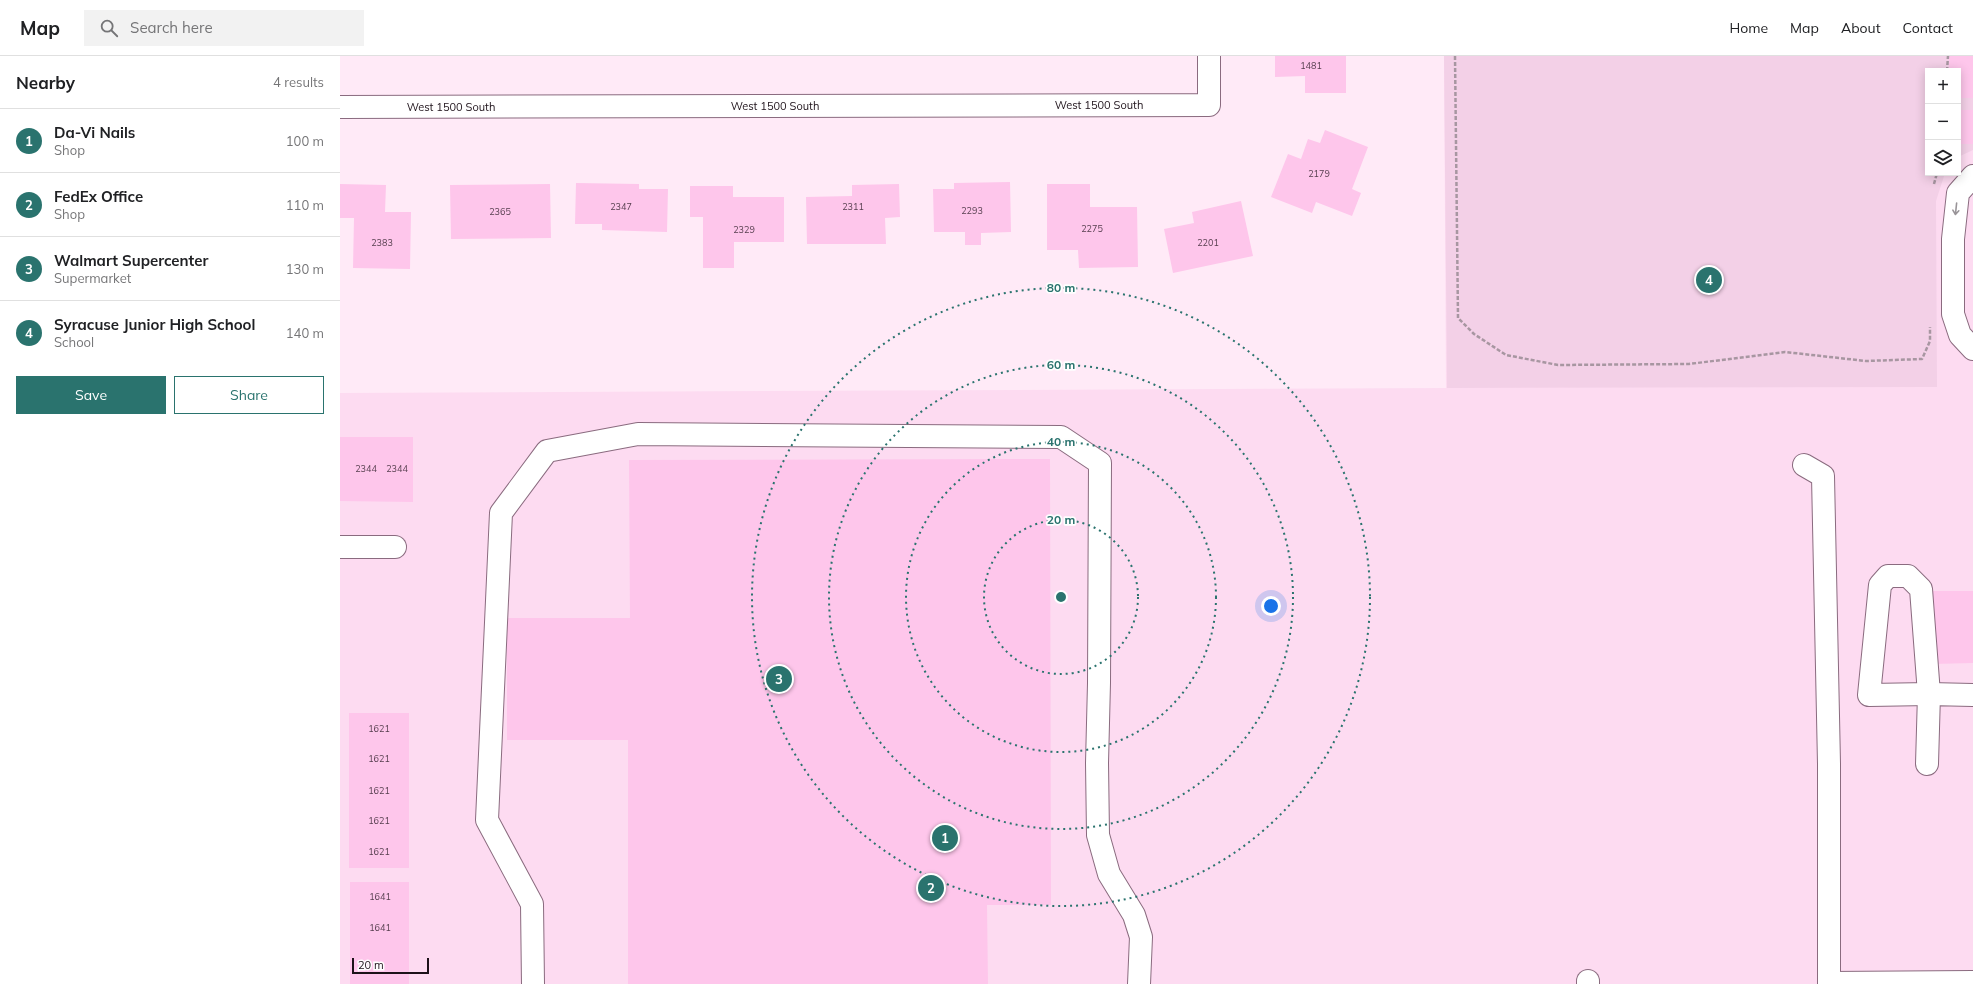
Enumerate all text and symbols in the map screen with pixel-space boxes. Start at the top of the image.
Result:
search box [84,10,364,46]
text: Map [20,16,60,40]
icon: search [98,17,120,39]
text: Search here [130,18,213,37]
text: Home [1729,19,1768,37]
text: Map [1790,19,1819,37]
text: About [1841,19,1881,37]
text: Contact [1903,19,1953,37]
house number: 1481 [1300,60,1322,71]
map controls [1925,68,1961,176]
button: + [1925,68,1961,104]
text: Nearby [16,72,75,93]
text: 4 results [273,74,324,90]
street label: West 1500 South [1055,98,1143,112]
street label: West 1500 South [731,99,819,113]
street label: West 1500 South [407,100,495,114]
button: − [1925,104,1961,140]
text: Da-Vi Nails [54,123,135,142]
text: 1 [25,133,33,149]
text: 100 m [286,133,324,149]
button: layers [1925,140,1961,176]
text: Shop [54,142,85,158]
house number: 2179 [1308,168,1330,179]
text: FedEx Office [54,187,143,206]
text: 2 [25,197,33,213]
text: 110 m [286,197,324,213]
house number: 2347 [610,201,632,212]
house number: 2311 [842,201,864,212]
one-way arrow [1952,202,1960,215]
house number: 2293 [961,205,983,216]
text: Shop [54,206,85,222]
house number: 2365 [489,206,511,217]
house number: 2275 [1081,223,1103,234]
house number: 2329 [733,224,755,235]
house number: 2383 [371,237,393,248]
house number: 2201 [1197,237,1219,248]
text: Walmart Supercenter [54,251,208,270]
text: 3 [25,261,33,277]
text: 130 m [286,261,324,277]
pin: 4 [1696,265,1722,295]
text: Supermarket [54,270,131,286]
text: 80 m [1047,280,1075,295]
text: Syracuse Junior High School [54,315,255,334]
text: 4 [25,325,33,341]
text: 140 m [286,325,324,341]
text: School [54,334,94,350]
text: 60 m [1047,357,1075,372]
button: Save [16,376,166,414]
button: Share [174,376,324,414]
text: 40 m [1047,434,1075,449]
house number: 2344 [355,463,377,474]
house number: 2344 [386,463,408,474]
text: 20 m [1047,512,1075,527]
centre of rings [1054,590,1068,604]
your location [1261,596,1281,616]
pin: 3 [766,664,792,694]
house number: 1621 [368,723,390,734]
house number: 1621 [368,753,390,764]
house number: 1621 [368,785,390,796]
house number: 1621 [368,815,390,826]
pin: 1 [932,823,958,853]
house number: 1621 [368,846,390,857]
pin: 2 [918,873,944,903]
house number: 1641 [369,891,391,902]
house number: 1641 [369,922,391,933]
scale bar [352,956,429,975]
text: 20 m [358,958,384,972]

